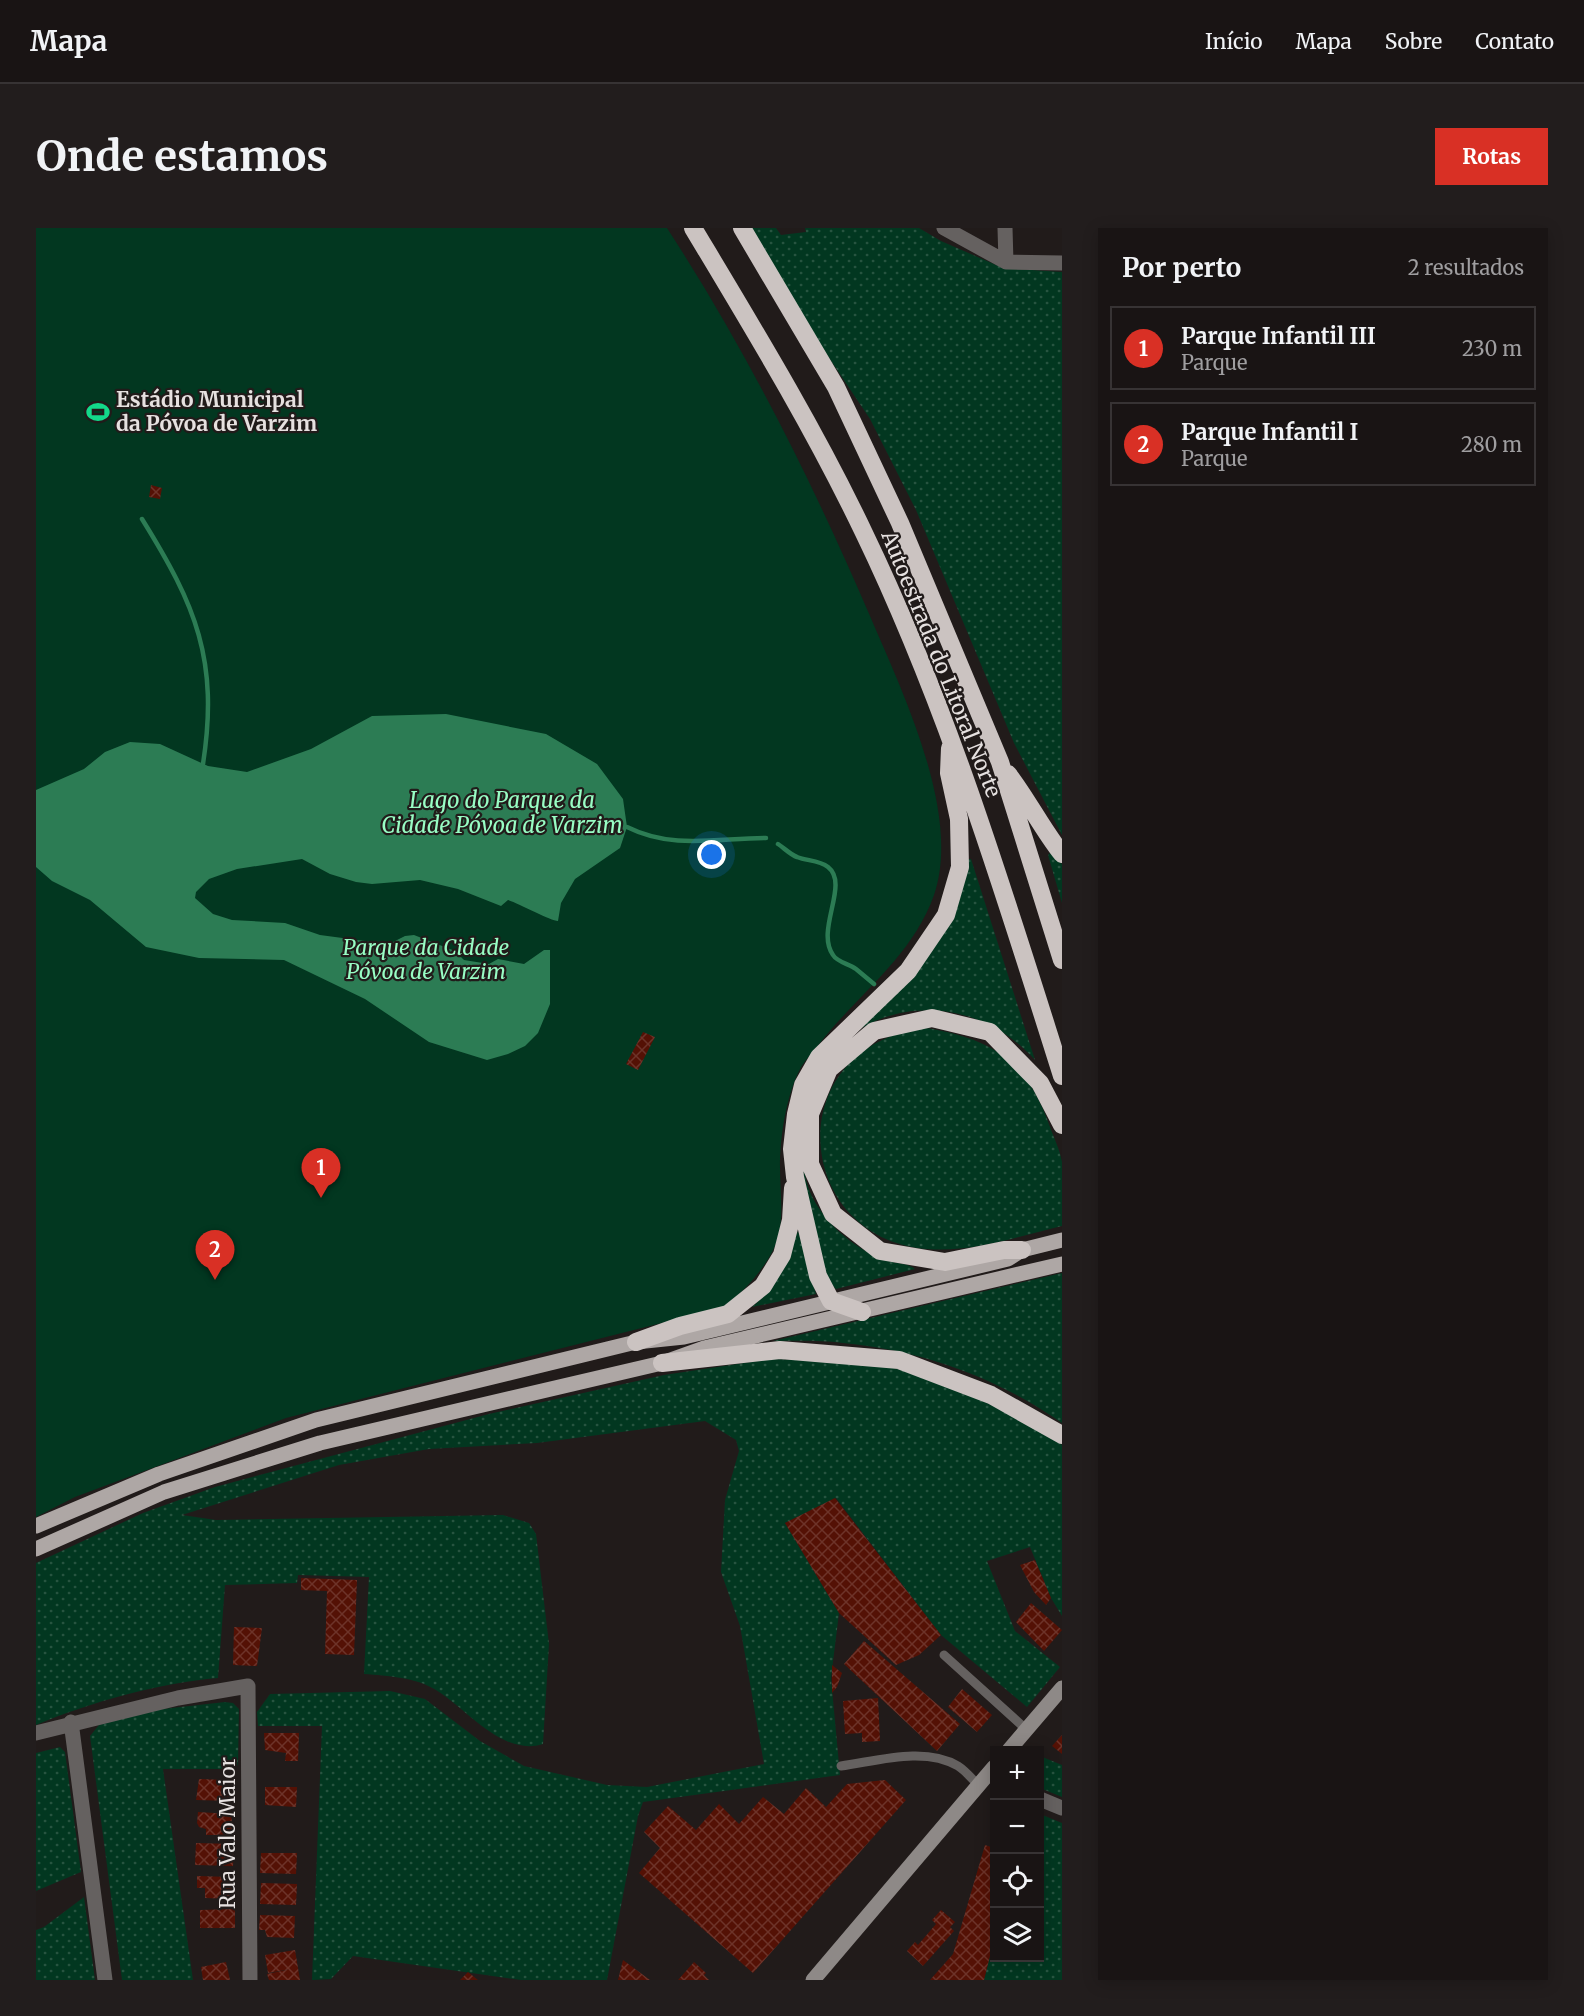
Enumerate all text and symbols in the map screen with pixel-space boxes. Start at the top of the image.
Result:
text: Mapa [30,23,107,59]
text: Início [1205,28,1263,55]
text: Mapa [1296,28,1352,55]
text: Sobre [1385,28,1442,55]
text: Contato [1475,28,1554,55]
button: Rotas [1435,128,1548,185]
text: Onde estamos [36,130,328,182]
text: Por perto [1122,251,1241,284]
text: 2 resultados [1408,255,1524,280]
text: Parque Infantil III [1181,322,1376,350]
text: 1 [1139,336,1148,361]
text: 230 m [1462,336,1522,361]
text: Parque [1181,350,1247,375]
place label: Estádio Municipal da Póvoa de Varzim [116,386,317,437]
sports icon: Estádio Municipal da Póvoa de Varzim [85,399,111,425]
text: Parque Infantil I [1181,418,1358,446]
text: 2 [1138,432,1149,457]
text: 280 m [1461,432,1522,457]
text: Parque [1181,446,1247,471]
street label: Autoestrada do Litoral Norte [875,526,1007,801]
water label: Lago do Parque da Cidade Póvoa de Varzim [381,786,623,839]
your location [697,840,726,869]
park label: Parque da Cidade Póvoa de Varzim [343,934,509,985]
pin: 1 [302,1148,340,1198]
pin: 2 [196,1230,234,1280]
map controls [990,1746,1044,1962]
button: + [990,1746,1044,1800]
street label: Rua Valo Maior [214,1757,241,1909]
button: − [990,1800,1044,1854]
button: locate [990,1854,1044,1908]
button: layers [990,1908,1044,1962]

